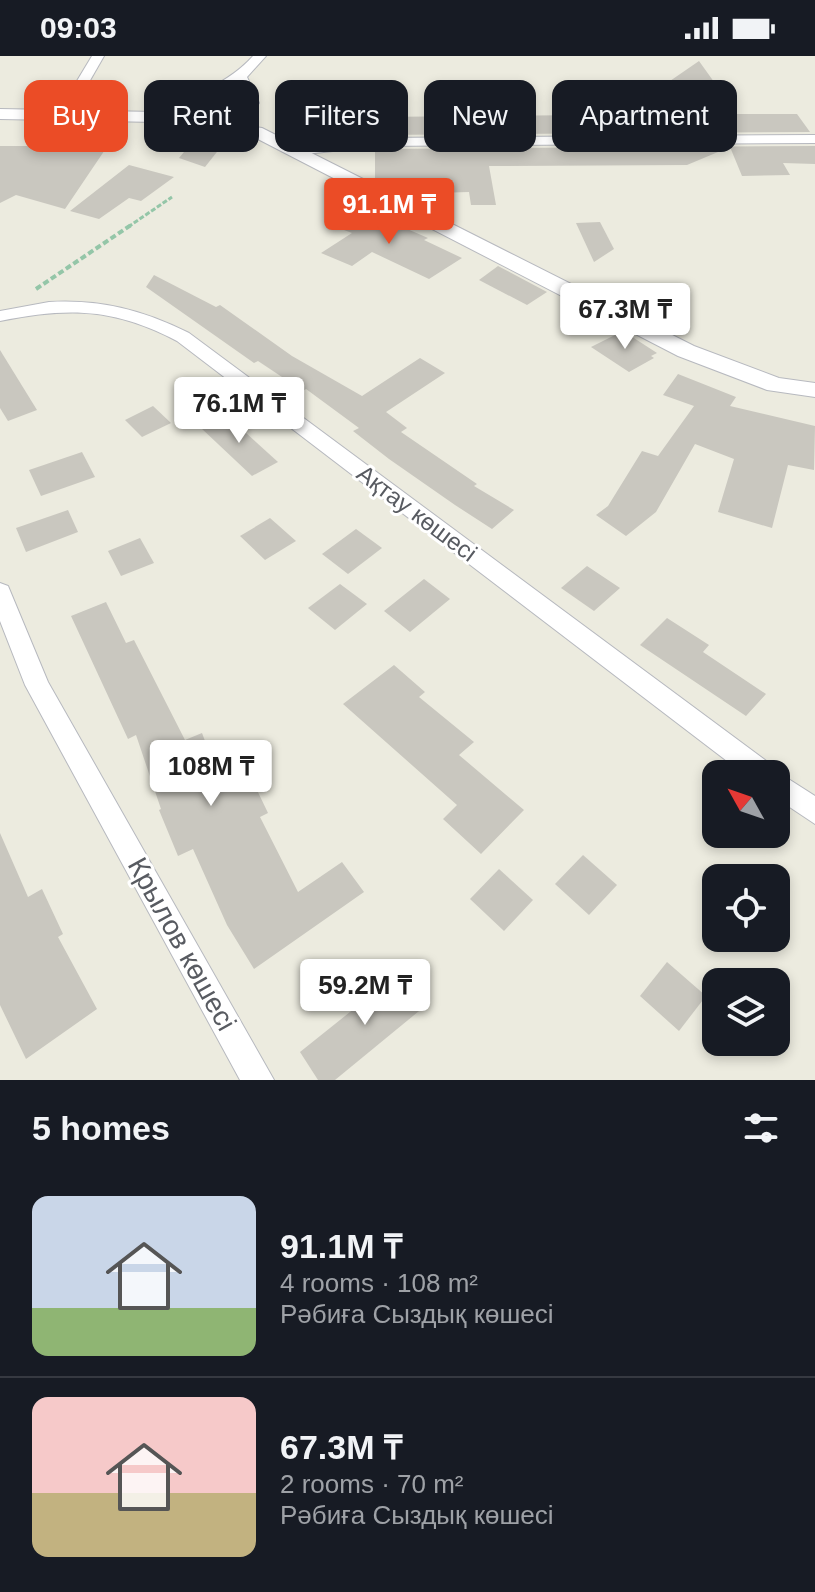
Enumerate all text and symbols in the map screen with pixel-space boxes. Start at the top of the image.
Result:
text: 09:03 [40,11,117,44]
chip: Buy [24,80,128,152]
chip: Rent [144,80,259,152]
chip: Filters [275,80,408,152]
chip: New [424,80,536,152]
chip: Apartment [552,80,737,152]
pin: 91.1M ₸ [315,178,463,246]
text: 91.1M ₸ [342,189,436,219]
pin: 67.3M ₸ [551,283,699,351]
text: 67.3M ₸ [578,294,672,324]
pin: 76.1M ₸ [165,377,313,445]
text: 76.1M ₸ [192,388,286,418]
street label: Ақтау көшесі [352,459,482,567]
pin: 108M ₸ [146,740,276,808]
text: 108M ₸ [168,751,254,781]
north arrow [702,760,790,848]
map controls [702,760,790,1056]
street label: Крылов көшесі [122,852,242,1036]
button: locate [702,864,790,952]
pin: 59.2M ₸ [291,959,439,1027]
button: layers [702,968,790,1056]
text: 59.2M ₸ [318,970,412,1000]
icon: filters [739,1106,783,1150]
text: 5 homes [32,1109,170,1147]
text: 91.1M ₸ [280,1227,403,1265]
icon: home [96,1228,192,1324]
text: 4 rooms · 108 m² [280,1268,478,1298]
text: Рәбиға Сыздық көшесі [280,1299,554,1329]
text: 67.3M ₸ [280,1428,403,1466]
icon: home [96,1429,192,1525]
text: 2 rooms · 70 m² [280,1469,464,1499]
text: Рәбиға Сыздық көшесі [280,1500,554,1530]

